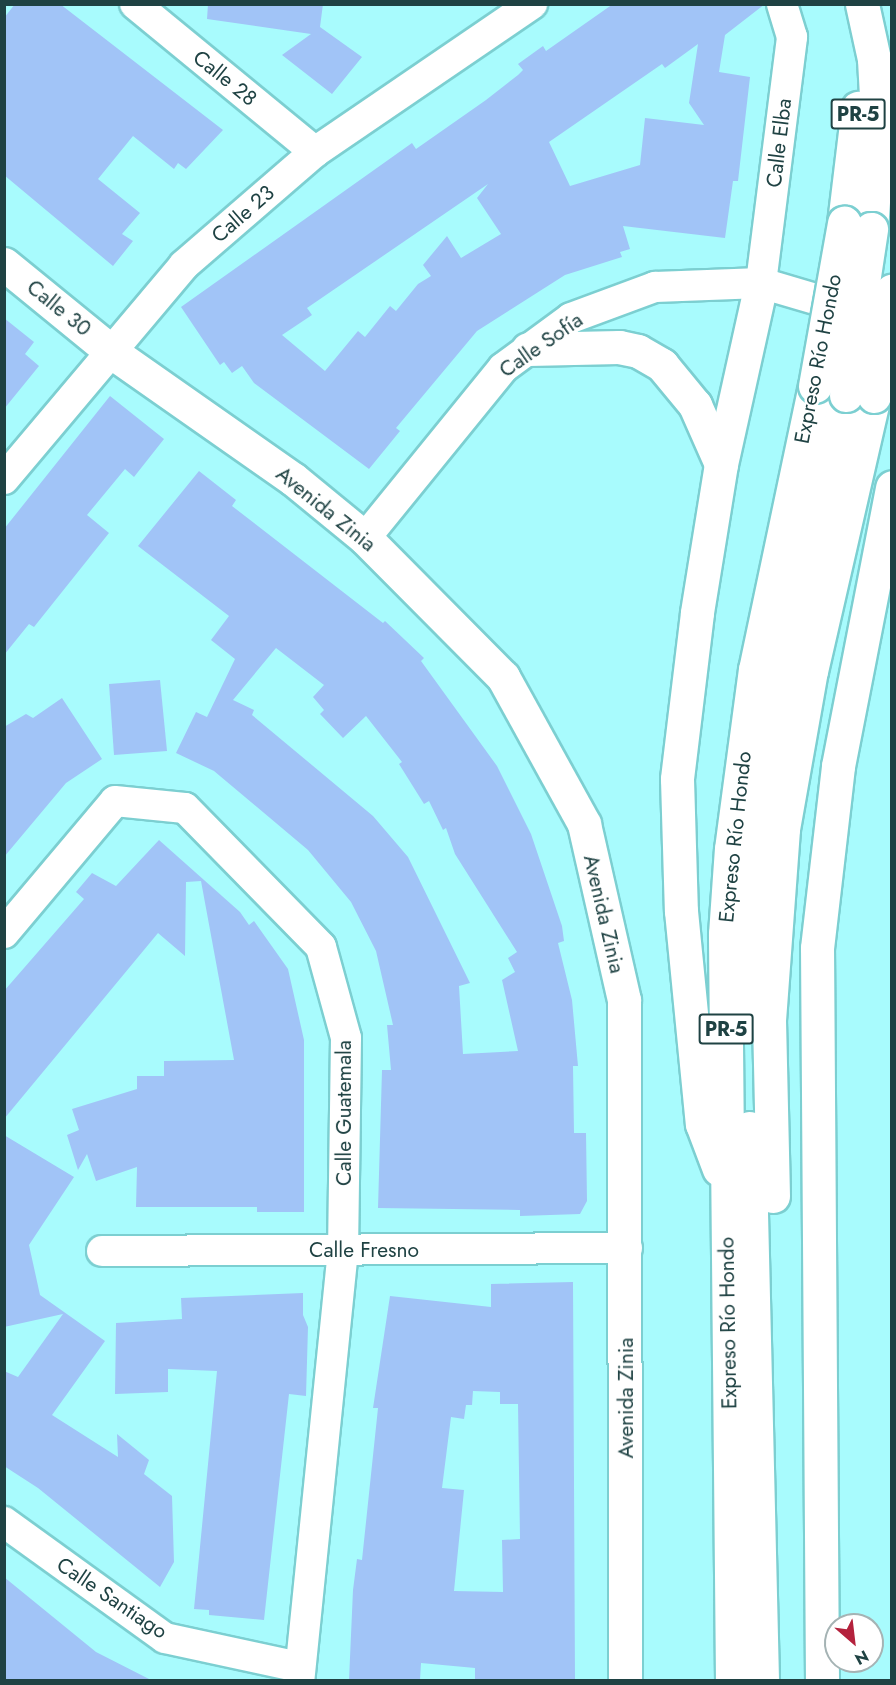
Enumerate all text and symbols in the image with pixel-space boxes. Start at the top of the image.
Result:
street label: Calle 28 [188,45,262,111]
street label: Calle Elba [761,97,797,189]
road number: PR-5 [830,97,886,131]
street label: Calle 23 [207,180,279,248]
street label: Expreso Río Hondo [789,272,847,446]
street label: Calle 30 [22,275,96,341]
street label: Calle Sofía [495,307,587,383]
street label: Avenida Zinia [271,461,381,557]
street label: Expreso Río Hondo [713,750,757,924]
street label: Avenida Zinia [578,852,630,976]
road number: PR-5 [698,1012,754,1046]
street label: Calle Guatemala [331,1040,357,1186]
street label: Calle Fresno [309,1237,419,1263]
street label: Expreso Río Hondo [714,1237,742,1409]
street label: Avenida Zinia [613,1338,639,1458]
street label: Calle Santiago [52,1552,172,1644]
north arrow [824,1613,884,1673]
text: N [851,1644,873,1671]

